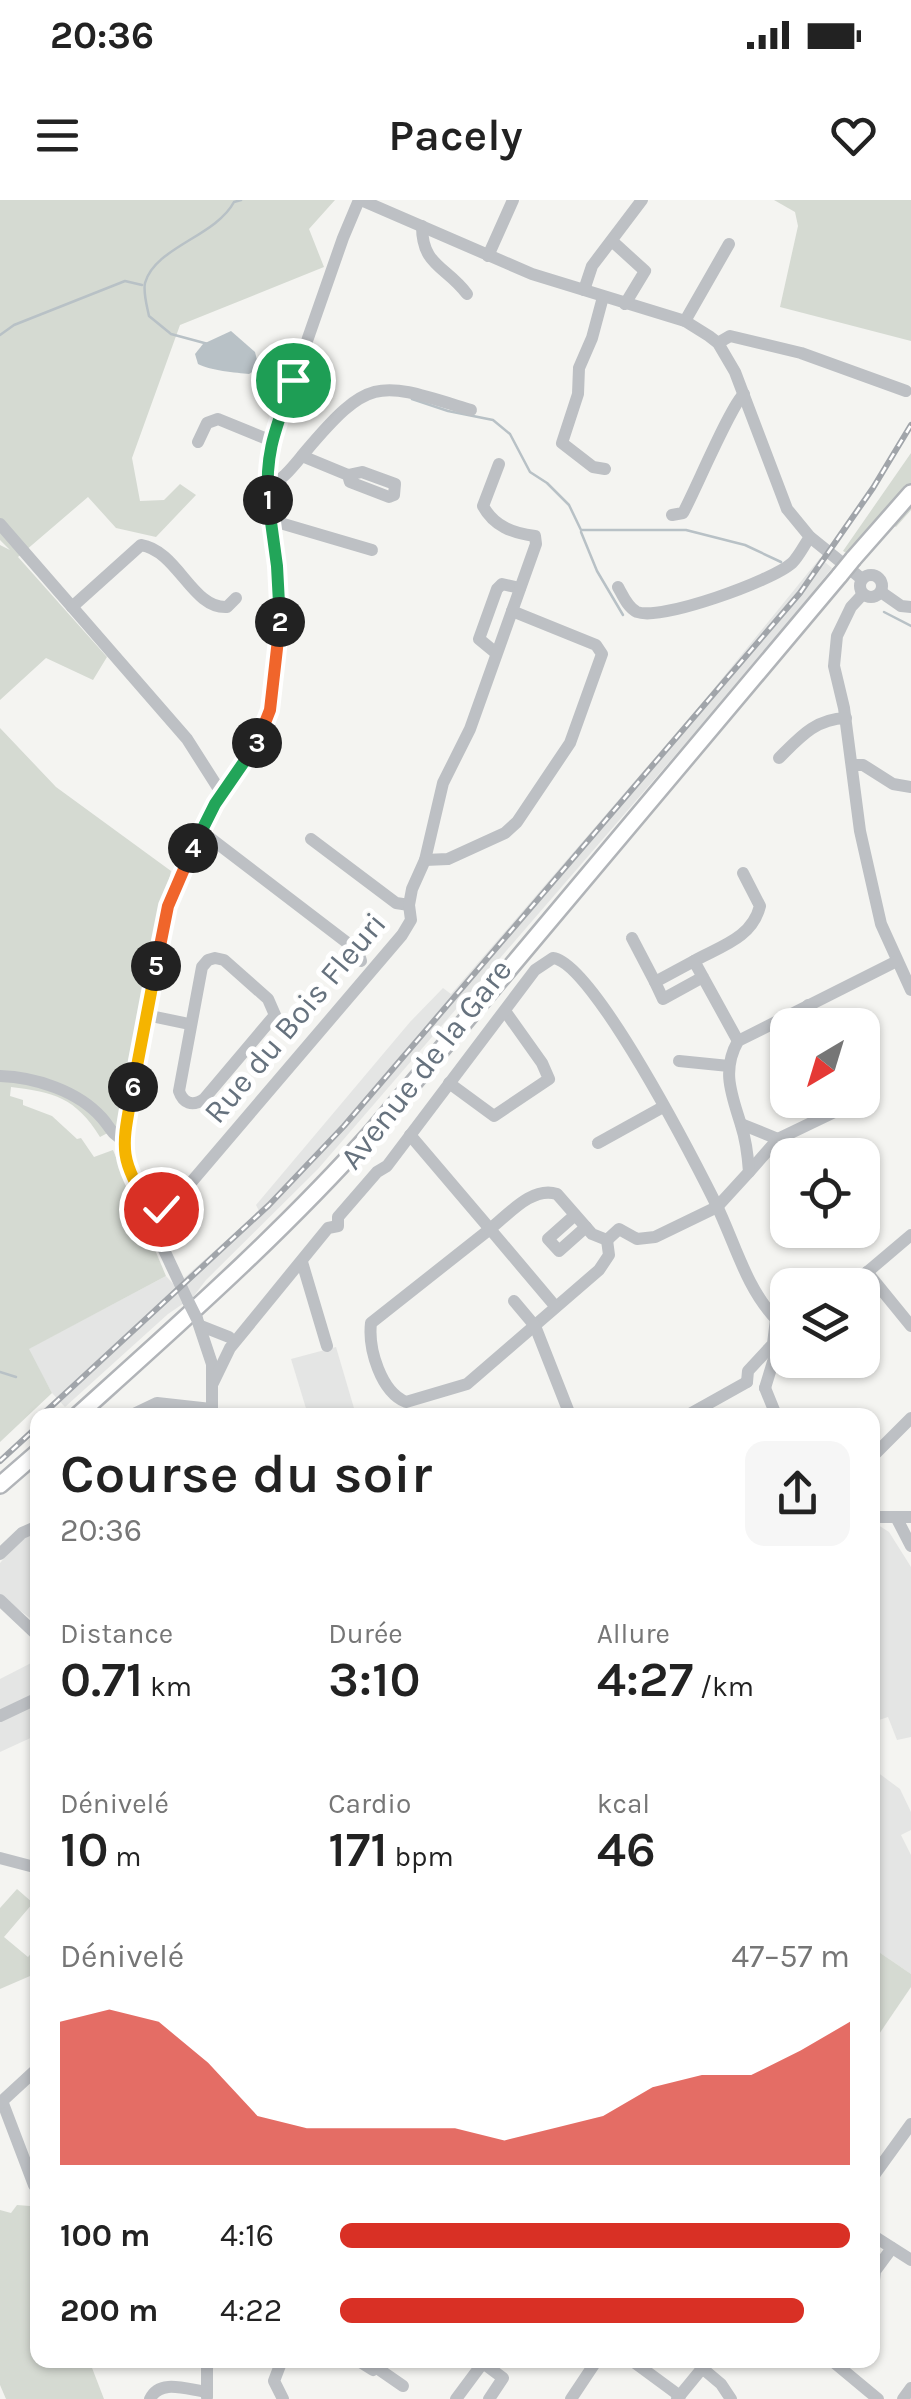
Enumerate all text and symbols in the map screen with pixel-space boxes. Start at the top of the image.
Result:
text: 20:36 [50,13,154,58]
icon: menu [30,108,85,163]
icon: heart [826,108,881,163]
text: Pacely [388,109,523,161]
pin [251,338,336,423]
icon: arrive [266,353,321,408]
pin: 1 [243,475,293,525]
text: 1 [263,483,273,516]
pin: 2 [255,597,305,647]
text: 2 [272,605,288,638]
pin: 3 [232,718,282,768]
text: 3 [248,726,266,759]
pin: 4 [168,823,218,873]
text: 4 [185,831,201,864]
street label: Rue du Bois Fleuri [196,905,394,1131]
pin: 5 [131,941,181,991]
text: 5 [148,949,164,982]
street label: Avenue de la Gare [333,952,519,1176]
north arrow [770,1008,880,1118]
map controls [770,1008,880,1378]
pin: 6 [108,1062,158,1112]
text: 6 [125,1070,142,1103]
button: locate [770,1138,880,1248]
pin [119,1167,204,1252]
icon: check [134,1182,189,1237]
button: layers [770,1268,880,1378]
button: share [745,1441,850,1546]
text: Course du soir [60,1442,432,1506]
text: 20:36 [60,1512,142,1549]
text: Distance [60,1617,173,1650]
text: Durée [328,1617,403,1650]
text: Allure [597,1617,670,1650]
text: 0.71 [60,1650,143,1709]
text: 3:10 [328,1650,421,1709]
text: 4:27 [597,1650,693,1709]
text: km [143,1670,192,1703]
text: /km [693,1670,754,1703]
text: Dénivelé [60,1787,169,1820]
text: Cardio [328,1787,411,1820]
text: kcal [597,1787,650,1820]
text: 10 [60,1820,109,1879]
text: 171 [328,1820,388,1879]
text: 46 [597,1820,656,1879]
text: m [109,1840,141,1873]
text: bpm [388,1840,454,1873]
text: Dénivelé [60,1938,184,1975]
text: 47–57 m [731,1938,850,1975]
text: 100 m [60,2217,150,2254]
text: 4:16 [220,2217,274,2254]
text: 200 m [60,2292,158,2329]
text: 4:22 [220,2292,282,2329]

